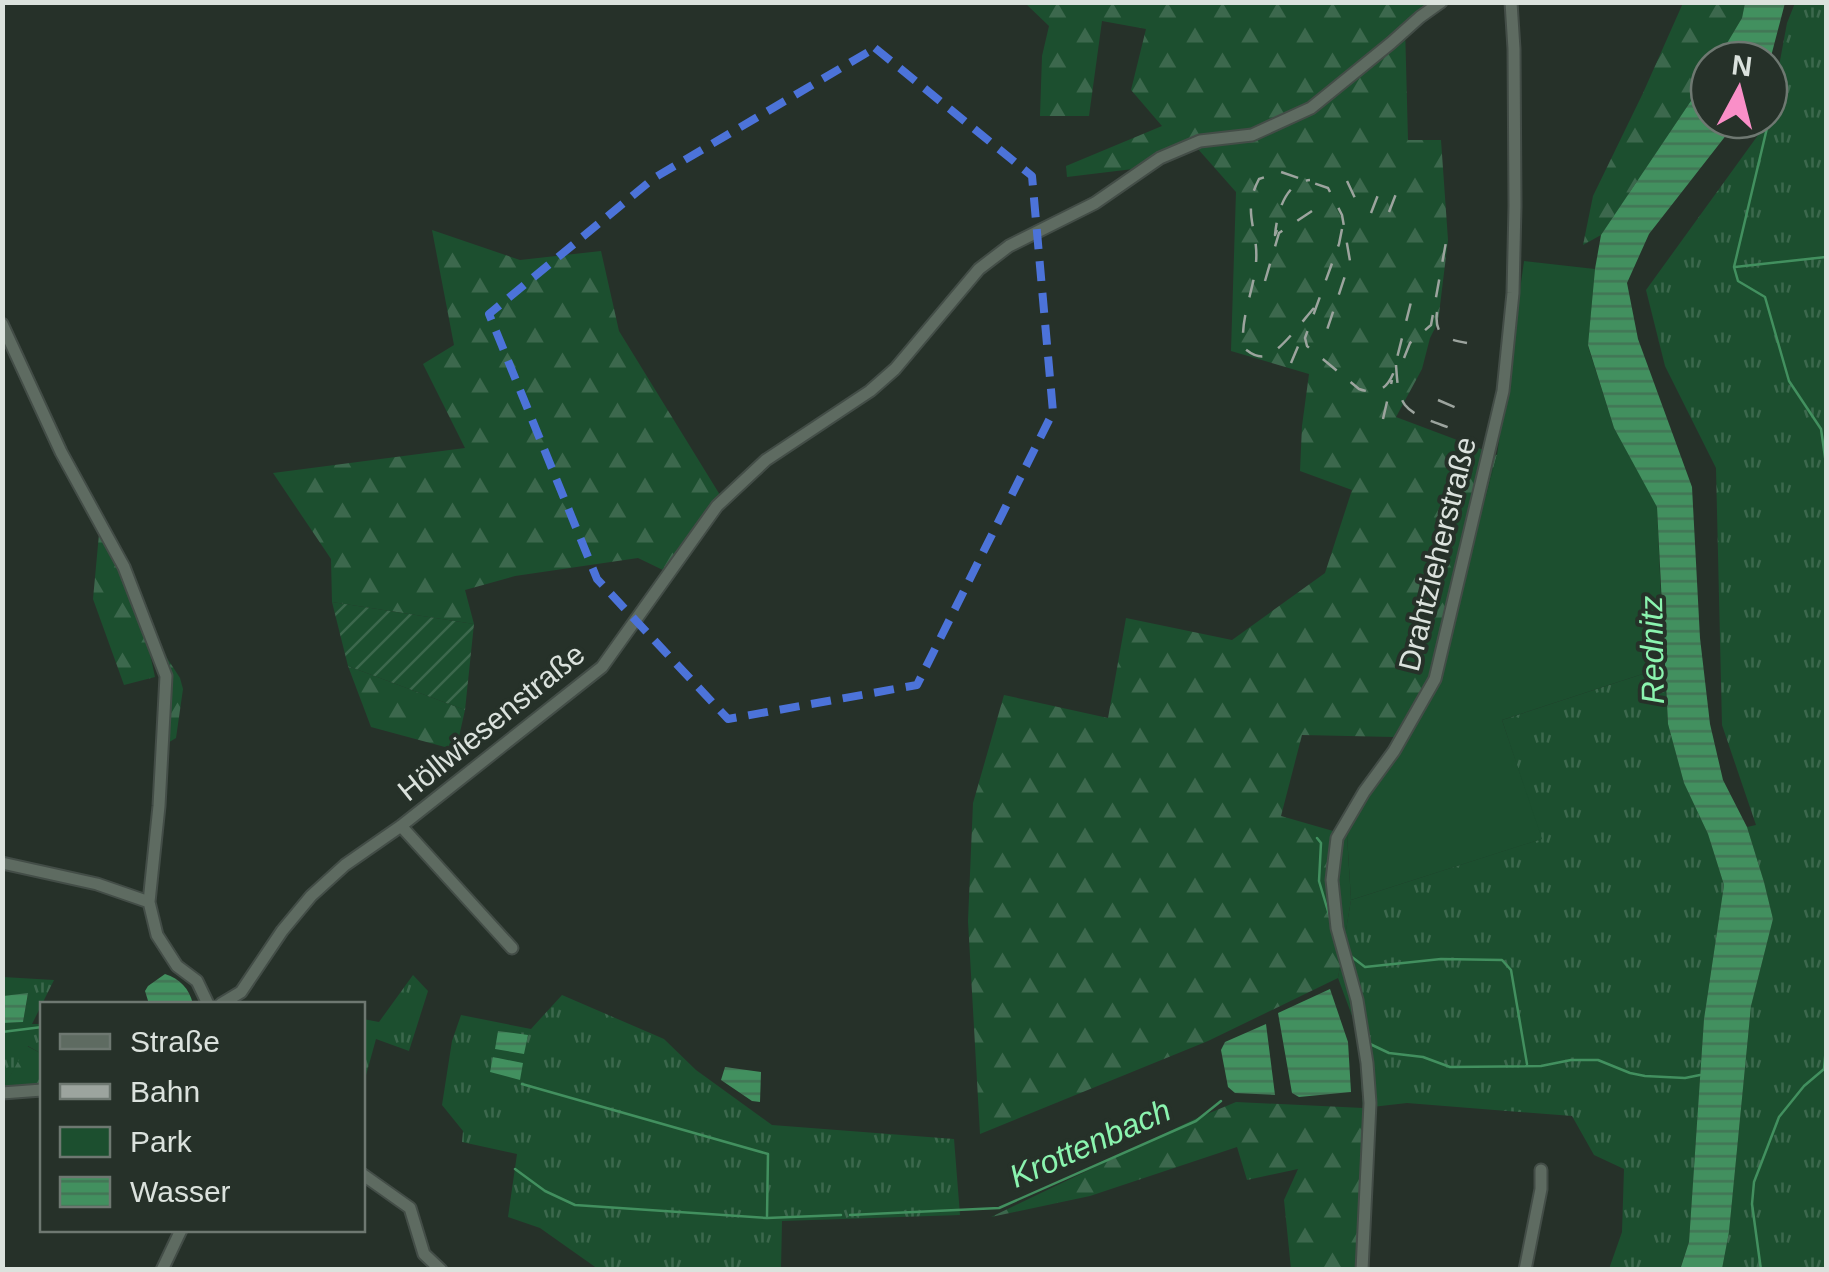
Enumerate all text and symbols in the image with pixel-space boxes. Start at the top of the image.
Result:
north arrow [1689,40,1789,140]
text: N [1730,49,1754,82]
street label: Drahtzieherstraße [1392,434,1482,674]
water label: Rednitz [1633,595,1671,705]
street label: Höllwiesenstraße [391,637,591,807]
legend [40,1002,365,1232]
text: Straße [130,1025,220,1058]
text: Bahn [130,1075,200,1108]
water label: Krottenbach [1004,1091,1176,1195]
text: Park [130,1125,193,1158]
text: Wasser [130,1175,231,1208]

